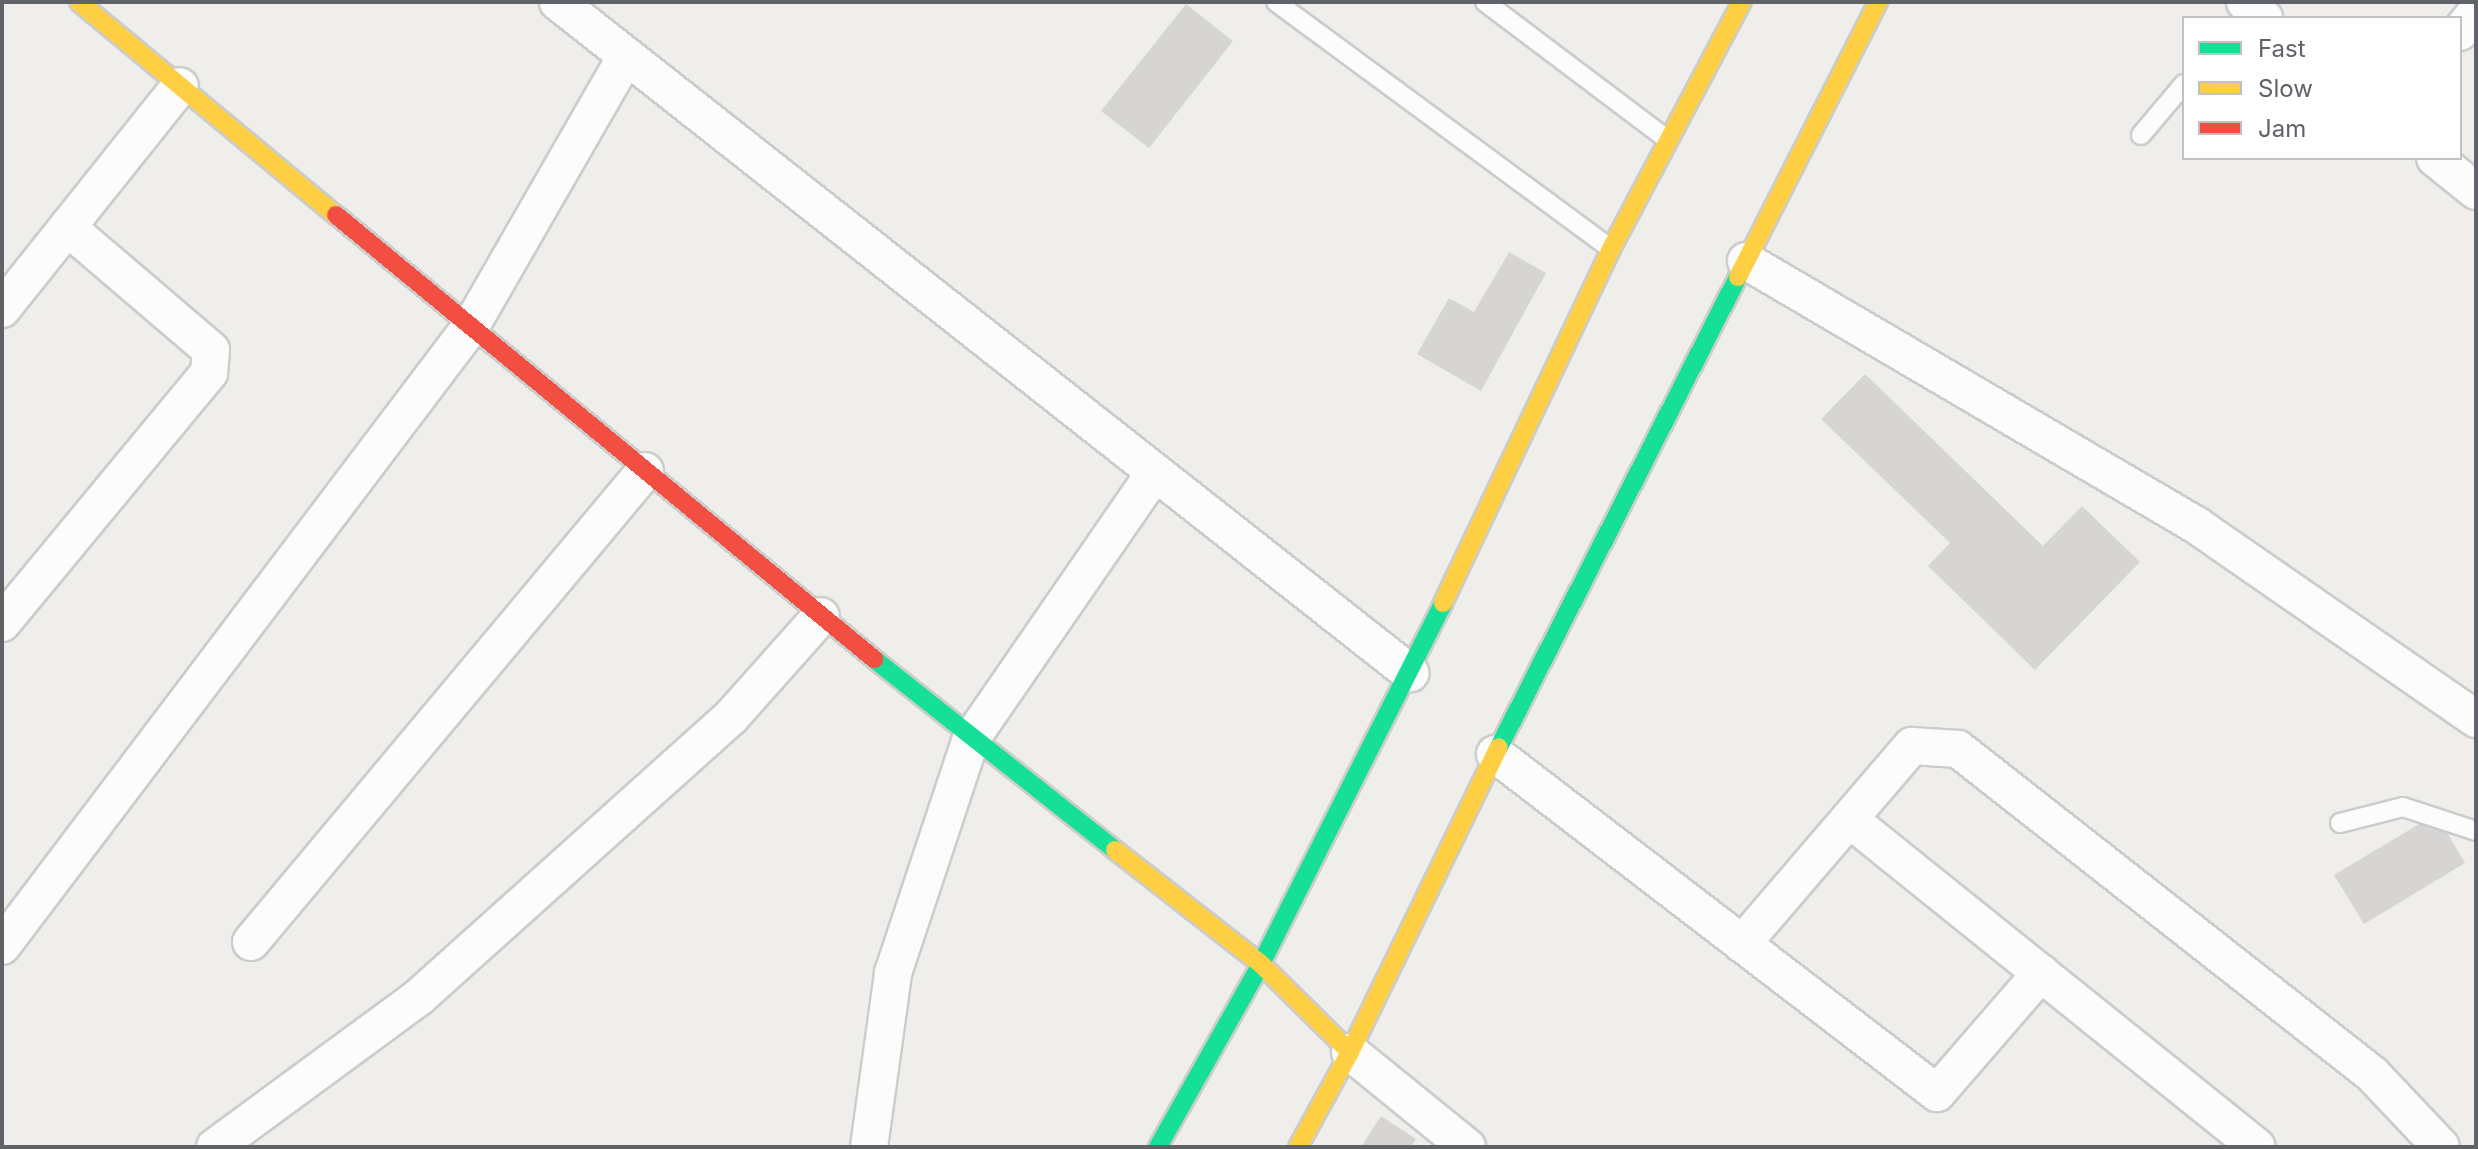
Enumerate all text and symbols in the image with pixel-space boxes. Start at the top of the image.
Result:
legend [2182,16,2462,160]
text: Fast [2258,34,2306,63]
text: Slow [2258,74,2313,103]
text: Jam [2258,114,2306,143]

